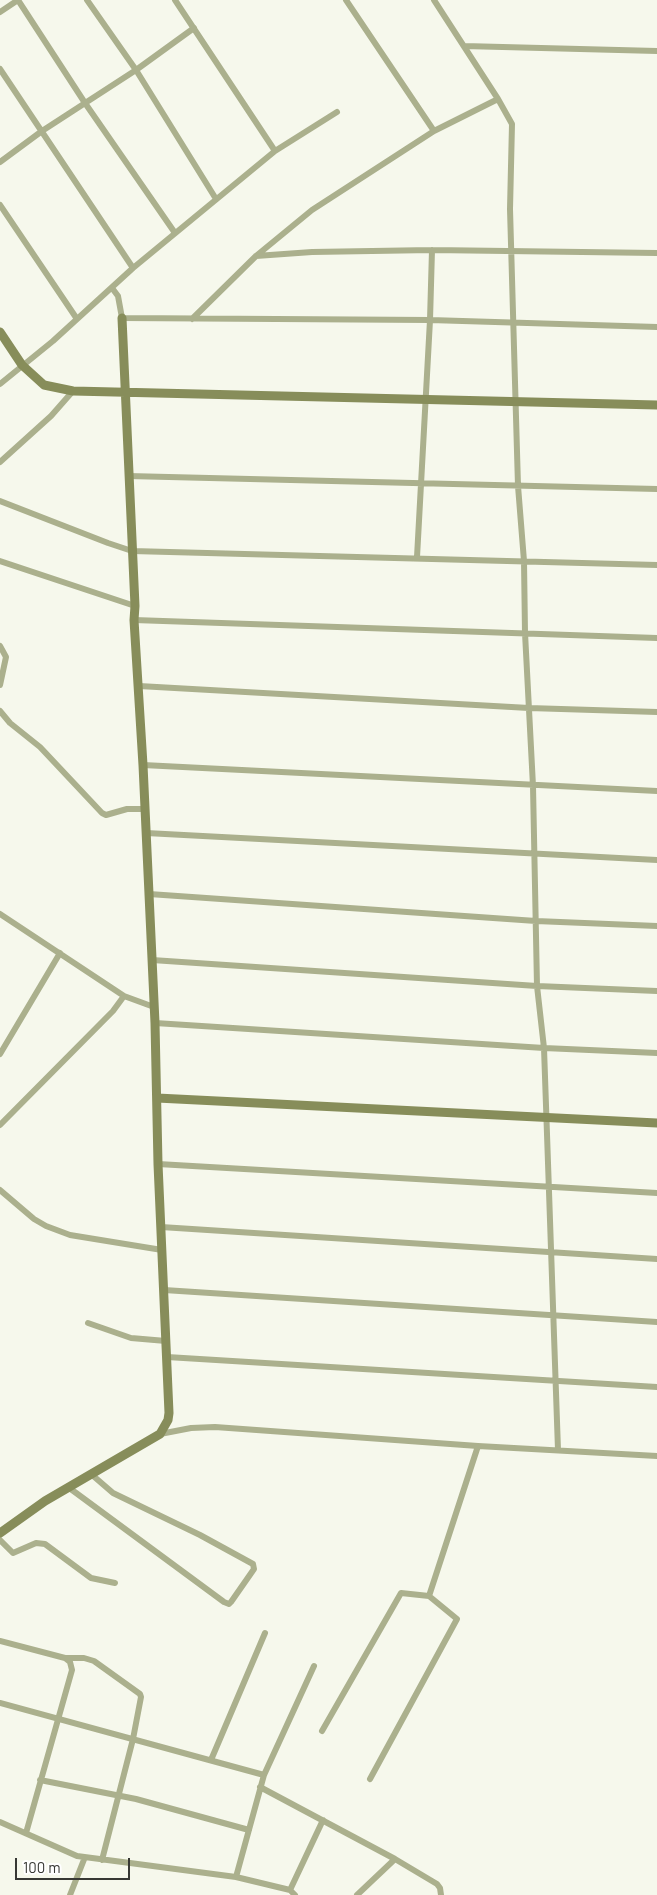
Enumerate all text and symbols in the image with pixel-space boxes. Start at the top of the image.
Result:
scale bar [18,1848,132,1880]
text: 100 m [23,1858,61,1876]

